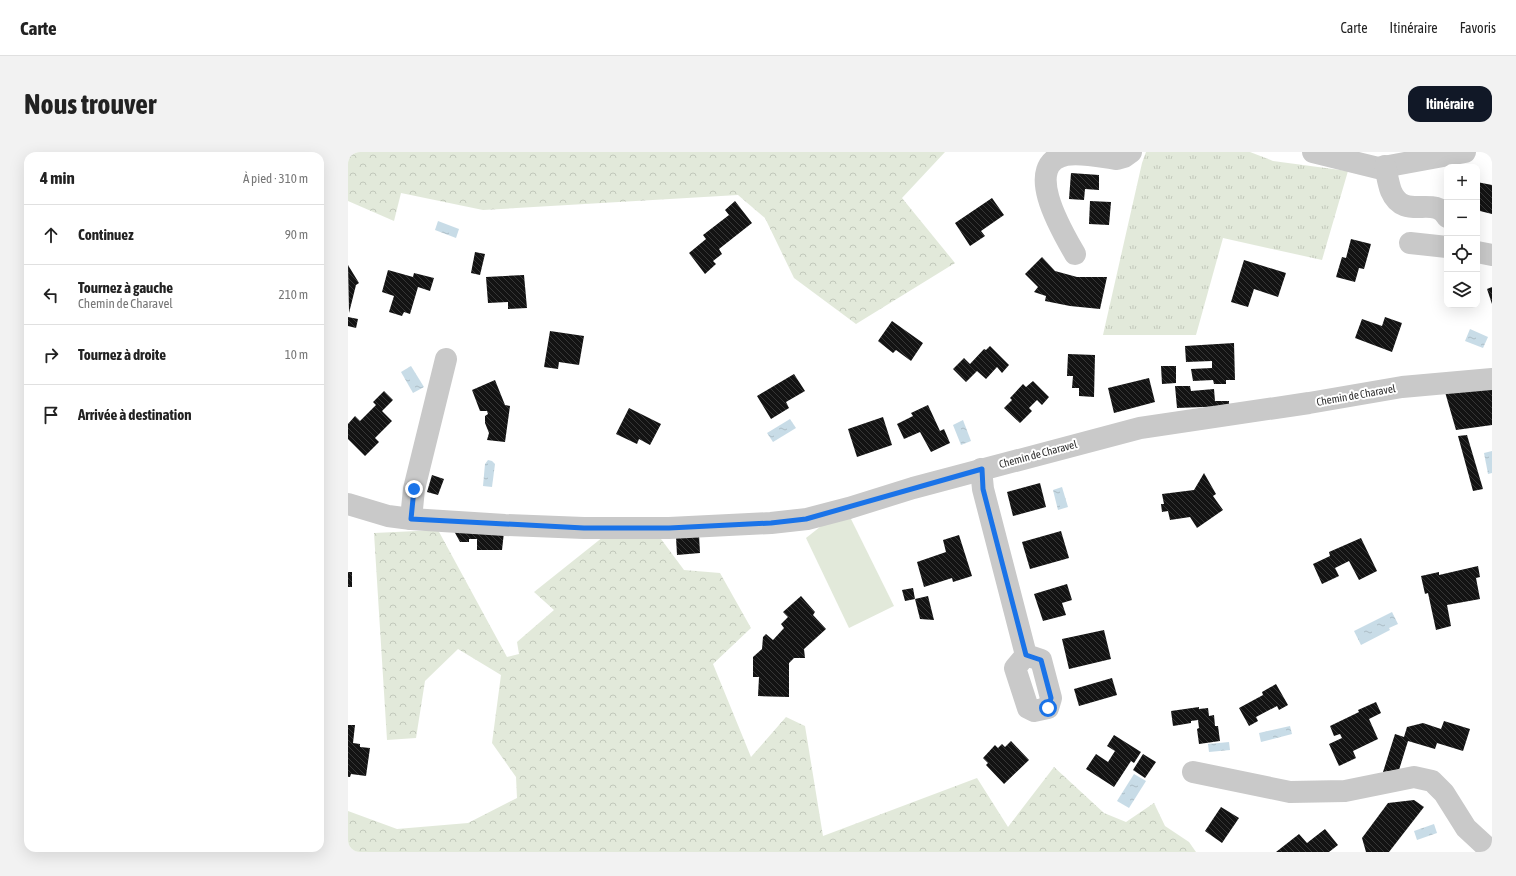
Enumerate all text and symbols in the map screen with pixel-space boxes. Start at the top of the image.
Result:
text: Carte [20,17,57,39]
text: Carte [1341,20,1368,36]
text: Itinéraire [1390,20,1438,36]
text: Favoris [1460,20,1496,36]
button: Itinéraire [1408,86,1492,122]
text: Nous trouver [24,88,156,120]
map controls [1444,164,1480,308]
button: + [1444,164,1480,200]
text: 4 min [40,168,75,188]
text: À pied · 310 m [243,171,308,186]
button: − [1444,200,1480,236]
icon: ahead [40,224,62,246]
text: Continuez [78,226,134,243]
text: 90 m [285,227,308,242]
button: locate [1444,236,1480,272]
button: layers [1444,272,1480,308]
text: Tournez à gauche [78,279,173,296]
icon: left [40,284,62,306]
text: 210 m [279,287,308,302]
text: Chemin de Charavel [78,296,173,311]
icon: right [40,344,62,366]
text: Tournez à droite [78,346,166,363]
text: 10 m [285,347,308,362]
street label: Chemin de Charavel [1315,382,1397,408]
icon: arrive [40,404,62,426]
text: Arrivée à destination [78,406,192,423]
street label: Chemin de Charavel [998,438,1078,470]
route end [405,480,423,498]
route start [1039,699,1057,717]

